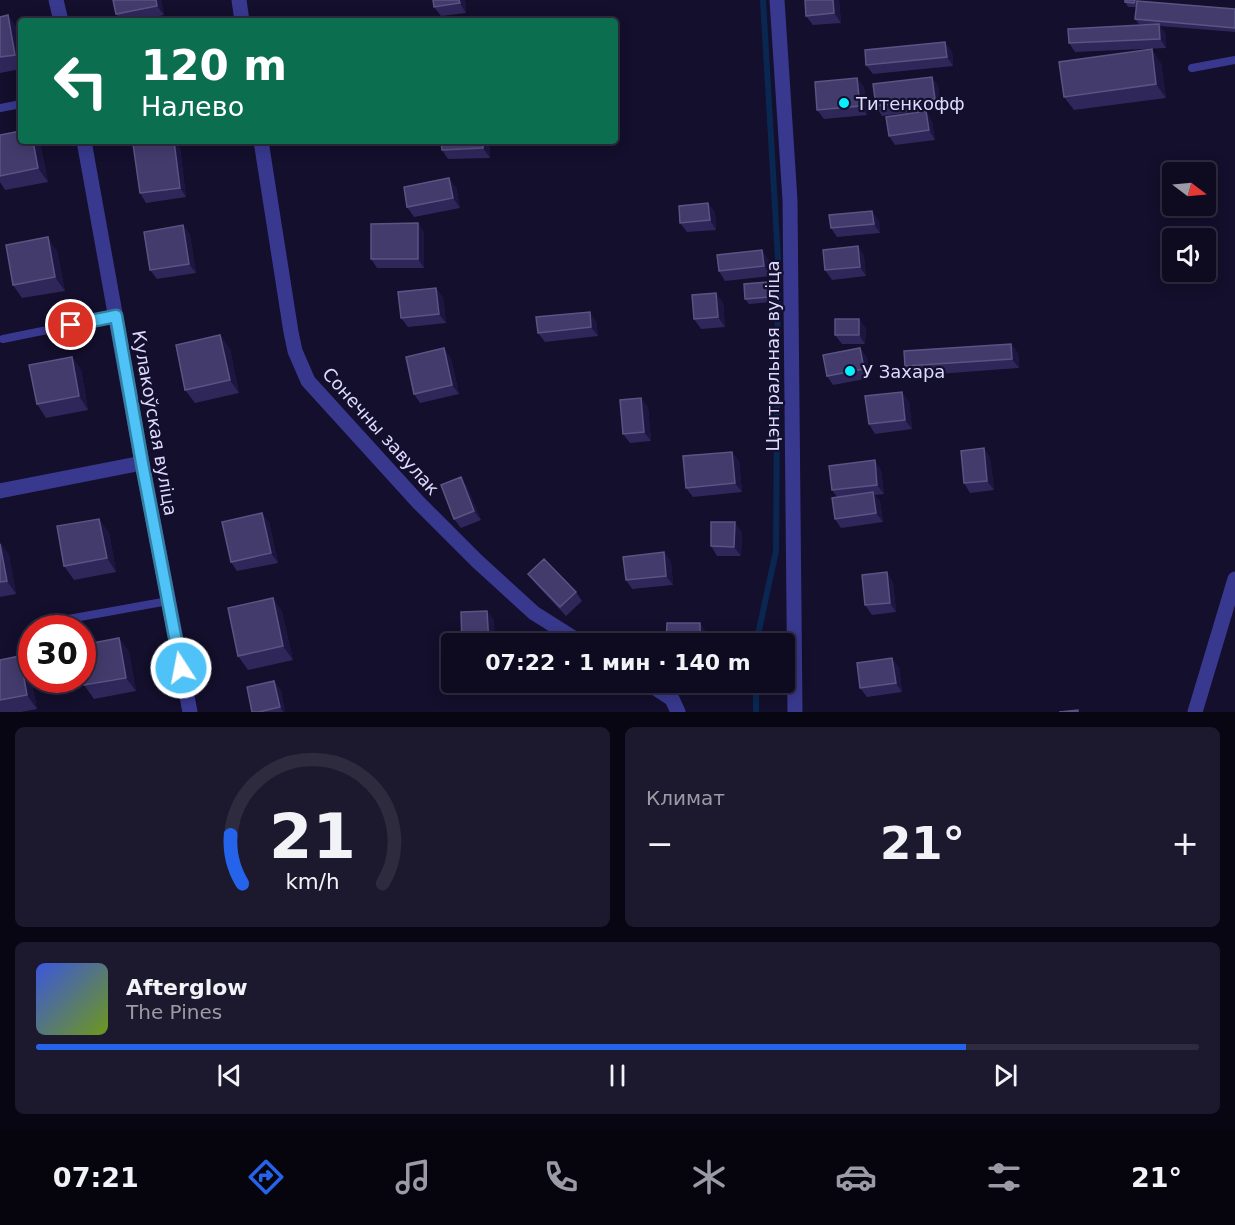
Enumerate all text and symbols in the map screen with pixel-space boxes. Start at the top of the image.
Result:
text: 120 m [141,41,287,90]
icon: left [42,42,120,120]
text: Налево [141,91,244,122]
place label: Титенкофф [855,93,965,114]
marker: Титенкофф [837,96,851,110]
north arrow [1162,162,1216,216]
map controls [1162,162,1216,282]
button: sound [1162,228,1216,282]
street label: Цэнтральная вуліца [762,260,783,452]
pin [45,299,96,350]
icon: arrive [54,308,87,341]
street label: Кулакоўская вуліца [128,329,182,517]
place label: У Захара [862,361,945,382]
street label: Сонечны завулак [318,363,444,499]
marker: У Захара [843,364,857,378]
speed limit sign: 30 [18,615,96,693]
position arrow [149,636,213,700]
text: 07:22 · 1 мин · 140 m [485,650,751,675]
text: Климат [646,786,725,810]
text: 21 [269,800,356,873]
text: 21° [880,817,965,870]
text: − [646,824,674,863]
text: + [1171,824,1199,863]
text: km/h [285,869,340,894]
text: Afterglow [126,975,248,1000]
text: The Pines [126,1000,222,1024]
icon: previous [213,1059,246,1092]
icon: pause [601,1059,634,1092]
icon: next [989,1059,1022,1092]
icon: directions [245,1156,287,1198]
icon: music [392,1156,434,1198]
icon: phone [540,1156,582,1198]
icon: climate [688,1156,730,1198]
icon: car [835,1156,877,1198]
icon: filters [983,1156,1025,1198]
text: 07:21 [53,1162,139,1193]
text: 21° [1131,1162,1182,1193]

